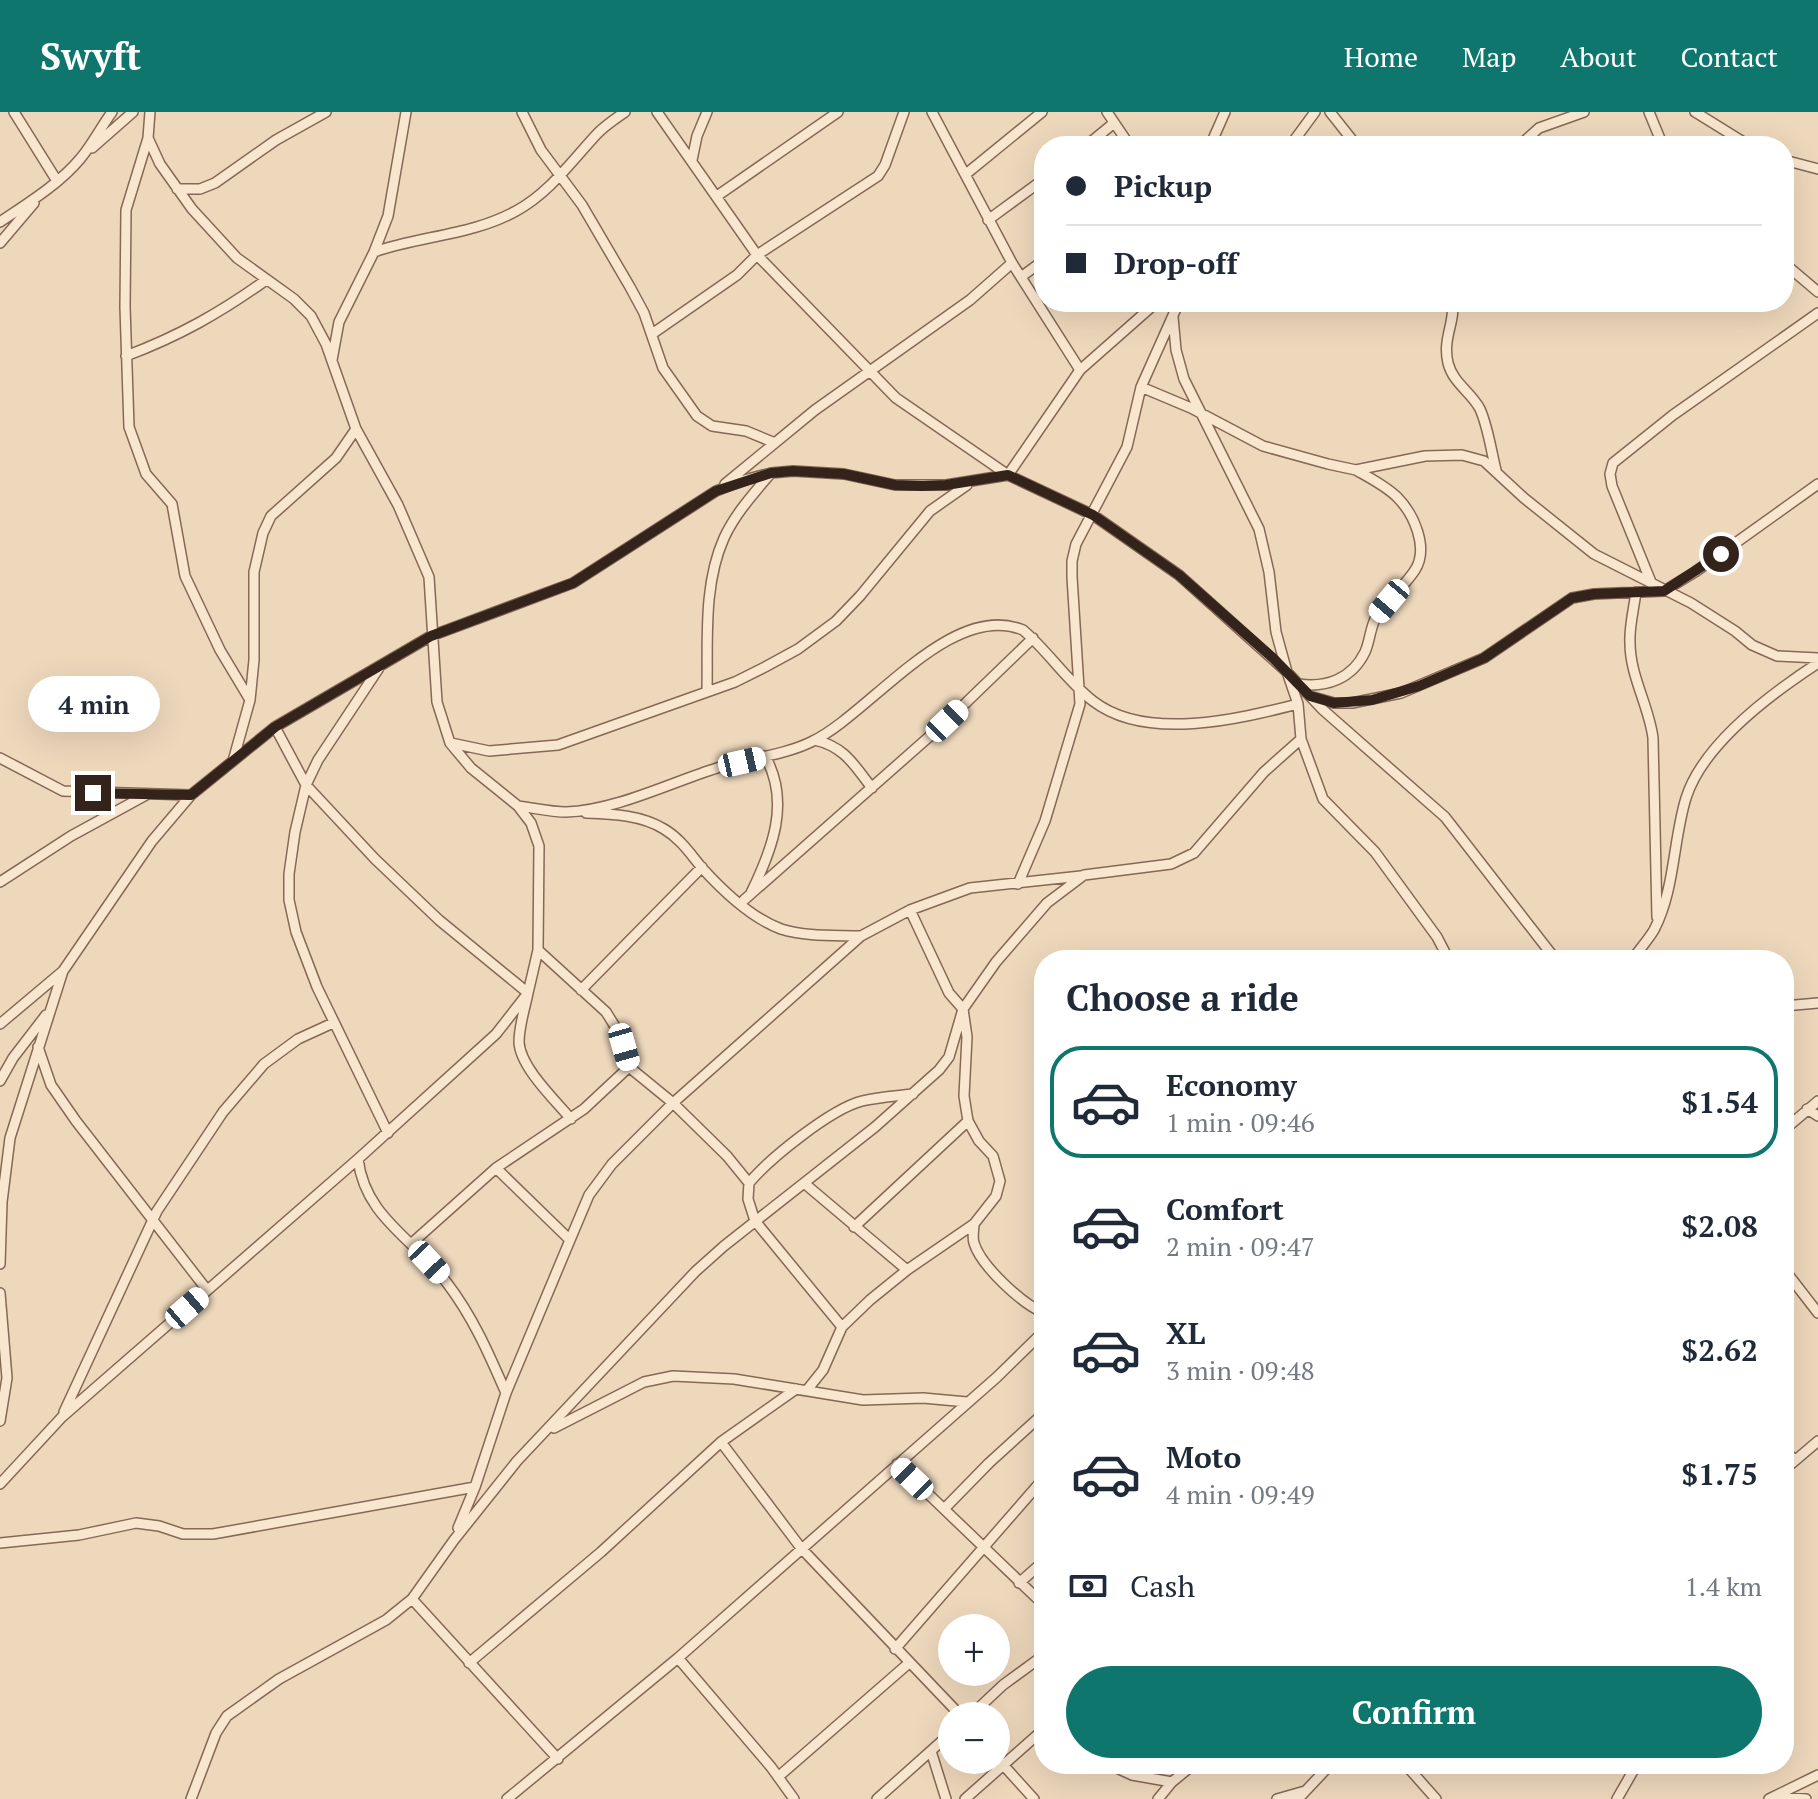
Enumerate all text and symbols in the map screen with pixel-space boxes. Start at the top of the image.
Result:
text: Swyft [40,31,141,81]
text: Home [1344,38,1418,75]
text: Map [1462,38,1516,75]
text: About [1560,38,1637,75]
text: Contact [1681,38,1778,75]
text: Pickup [1114,166,1212,206]
text: Drop-off [1114,243,1238,283]
route start [1703,536,1739,572]
car [1364,575,1414,627]
callout: 4 min [27,677,159,733]
text: 4 min [58,687,130,721]
car [921,696,973,746]
car [716,745,768,779]
route end [75,775,111,811]
text: Choose a ride [1066,974,1299,1021]
car [606,1021,642,1073]
text: Economy [1166,1065,1297,1105]
icon: car [1070,1066,1142,1138]
text: $1.54 [1681,1082,1758,1122]
text: 1 min · 09:46 [1166,1105,1315,1139]
text: Comfort [1166,1189,1284,1229]
icon: car [1070,1190,1142,1262]
text: $2.08 [1681,1206,1758,1246]
text: 2 min · 09:47 [1166,1229,1315,1263]
car [404,1236,454,1288]
car [161,1283,213,1333]
text: XL [1166,1313,1205,1353]
icon: car [1070,1314,1142,1386]
text: $2.62 [1681,1330,1758,1370]
text: 3 min · 09:48 [1166,1353,1315,1387]
text: Moto [1166,1437,1241,1477]
icon: car [1070,1438,1142,1510]
car [886,1454,938,1504]
text: $1.75 [1681,1454,1758,1494]
text: 4 min · 09:49 [1166,1477,1315,1511]
icon: cash [1066,1564,1110,1608]
text: Cash [1130,1566,1195,1606]
text: 1.4 km [1685,1569,1762,1603]
map controls [938,1614,1010,1774]
button: + [938,1614,1010,1686]
button: Confirm [1066,1666,1762,1758]
button: − [938,1702,1010,1774]

